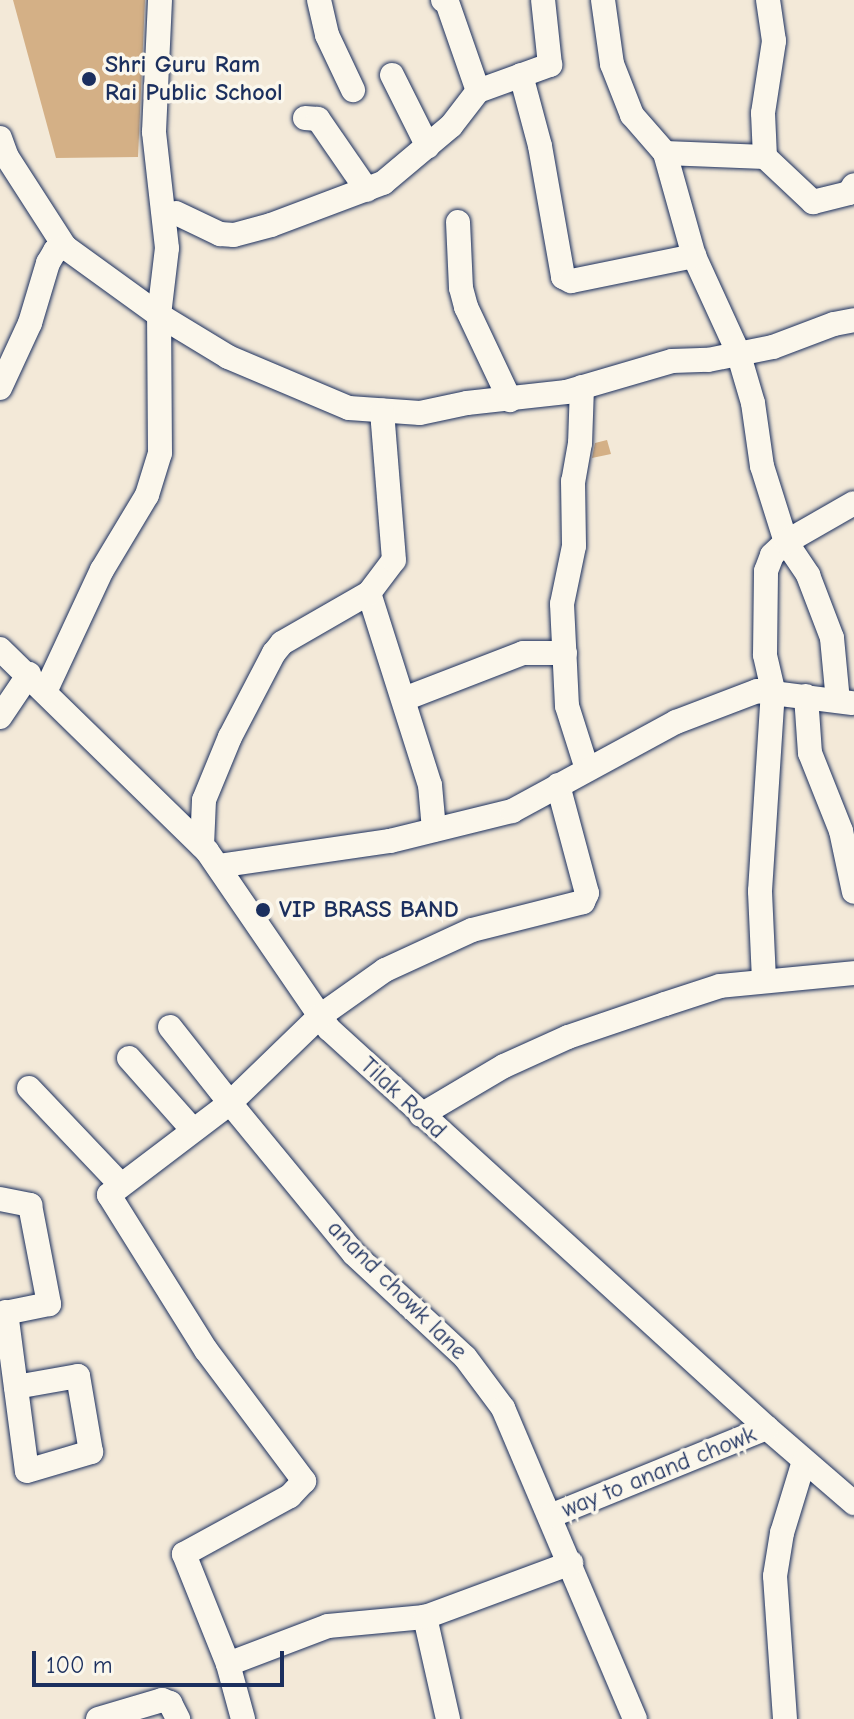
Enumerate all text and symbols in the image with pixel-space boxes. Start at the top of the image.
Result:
place label: Shri Guru Ram Rai Public School [105,51,283,107]
marker: Shri Guru Ram Rai Public School [80,70,98,88]
place label: VIP BRASS BAND [279,896,459,924]
marker: VIP BRASS BAND [254,901,272,919]
street label: Tilak Road [354,1051,452,1145]
street label: anand chowk lane [321,1214,473,1366]
street label: way to anand chowk [558,1420,760,1524]
scale bar [36,1635,288,1685]
text: 100 m [46,1651,113,1679]

